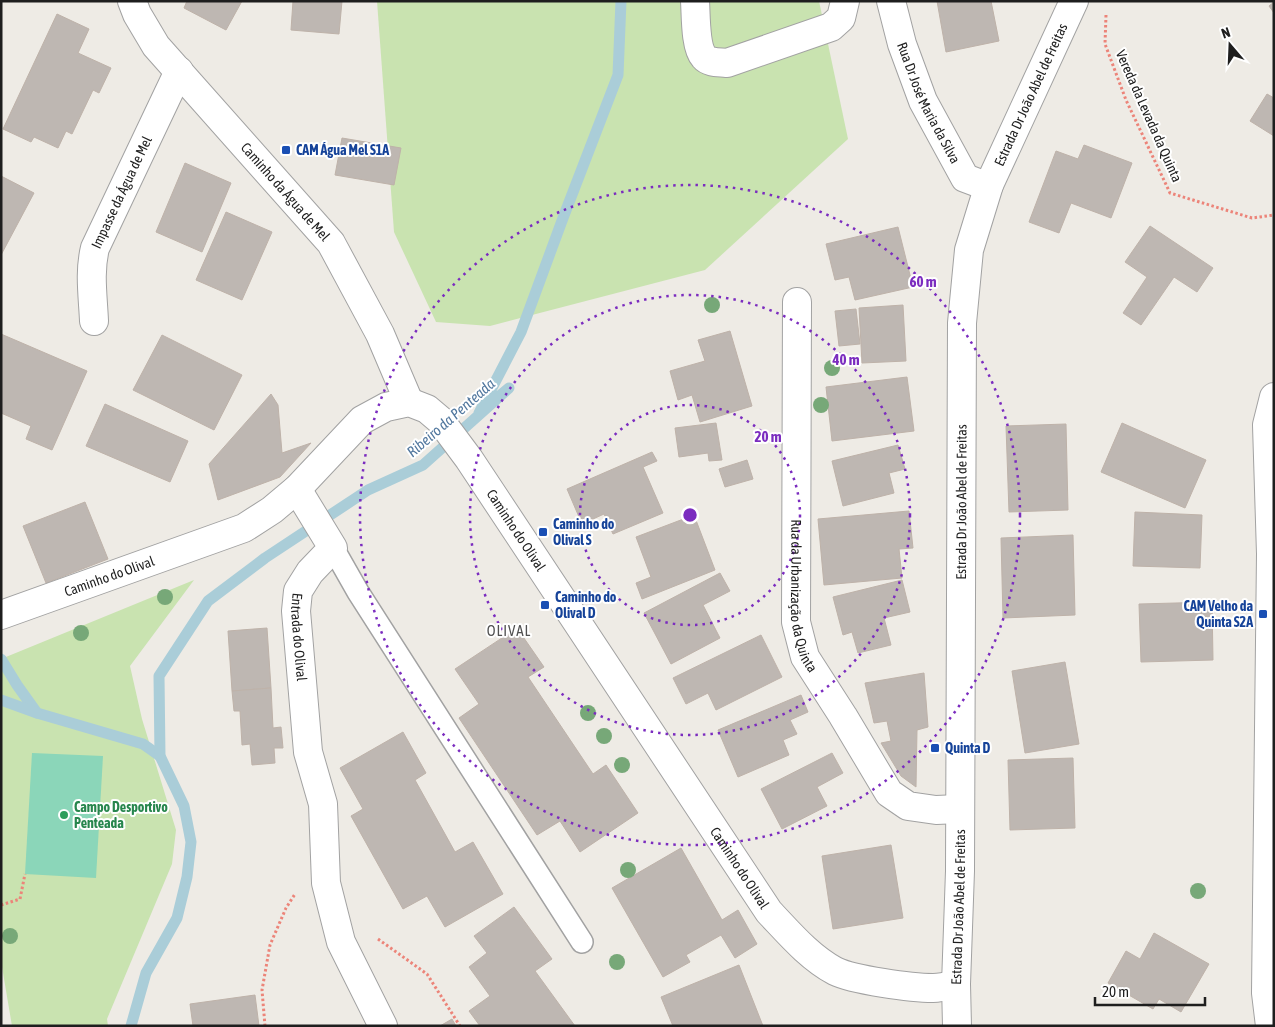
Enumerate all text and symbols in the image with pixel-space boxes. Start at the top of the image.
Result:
north arrow [1205,20,1255,70]
street label: Estrada Dr João Abel de Freitas [991,21,1071,169]
text: N [1219,24,1232,42]
street label: Rua Dr José Maria da Silva [894,40,963,166]
street label: Vereda da Levada da Quinta [1113,48,1185,184]
street label: Impasse da Água de Mel [88,133,155,251]
street label: Caminho da Água de Mel [238,139,333,244]
place label: CAM Água Mel S1A [296,142,389,158]
marker: CAM Água Mel S1A [280,144,292,156]
text: 60 m [910,273,937,290]
text: 40 m [832,351,860,368]
water label: Ribeiro da Penteada [403,375,498,460]
street label: Estrada Dr João Abel de Freitas [953,424,970,580]
text: 20 m [755,428,782,445]
street label: Caminho do Olival [483,486,549,574]
centre of rings [681,506,699,524]
place label: Caminho do Olival S [553,516,615,548]
street label: Rua da Urbanização da Quinta [788,519,821,675]
marker: Caminho do Olival S [537,526,549,538]
street label: Caminho do Olival [62,553,157,600]
place label: Caminho do Olival D [555,589,617,621]
street label: Entrada do Olival [288,592,310,682]
place label: CAM Velho da Quinta S2A [1184,598,1253,630]
marker: Caminho do Olival D [539,599,551,611]
marker: CAM Velho da Quinta S2A [1257,608,1269,620]
district label: OLIVAL [487,622,531,639]
place label: Quinta D [945,740,990,756]
marker: Quinta D [929,742,941,754]
place label: Campo Desportivo Penteada [74,799,168,831]
marker: Campo Desportivo Penteada [58,809,70,821]
street label: Caminho do Olival [707,824,773,912]
street label: Estrada Dr João Abel de Freitas [948,829,968,985]
scale bar [1095,974,1205,1006]
text: 20 m [1102,983,1129,1000]

